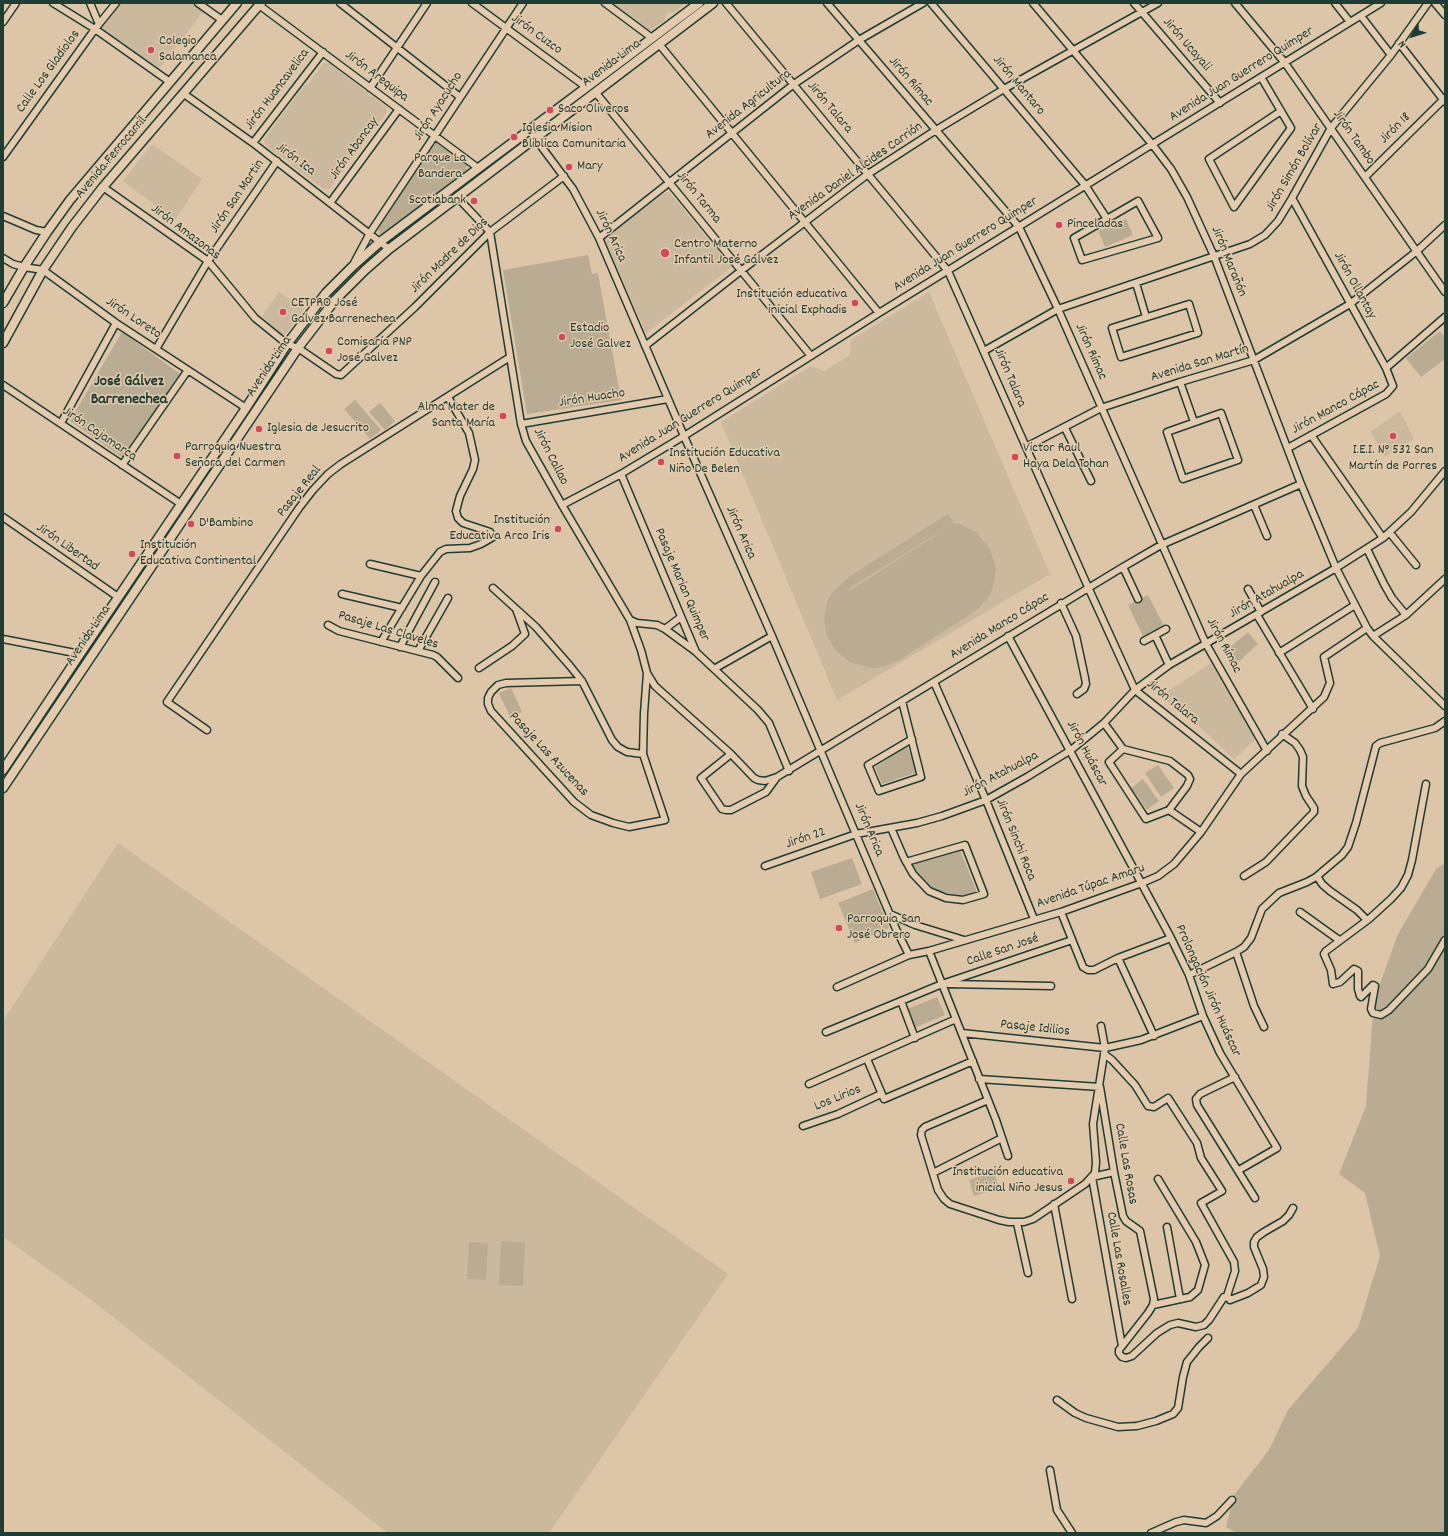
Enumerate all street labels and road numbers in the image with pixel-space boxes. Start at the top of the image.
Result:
street label: Jirón Cuzco [507,11,565,59]
street label: Jirón Ucayali [1158,15,1214,75]
street label: Avenida Juan Guerrero Quimper [1167,24,1317,126]
street label: Calle Los Gladiolos [13,27,85,117]
street label: Avenida Lima [579,36,645,92]
street label: Jirón Huancavelica [242,46,314,134]
street label: Jirón Arequipa [341,48,411,106]
street label: Jirón Mantaro [988,53,1048,119]
street label: Jirón Rímac [884,54,936,110]
street label: Avenida Agricultura [703,66,795,144]
street label: Jirón Ayacucho [411,69,467,145]
street label: Jirón Talara [802,79,856,137]
street label: Jirón Tambo [1328,107,1378,169]
street label: Jirón 18 [1377,110,1415,148]
street label: Avenida Ferrocarril [73,113,151,203]
street label: Jirón Abancay [327,114,383,184]
street label: Avenida Daniel Alcides Carrión [785,119,927,225]
street label: Jirón Simón Bolívar [1263,121,1327,215]
street label: Jirón Ica [272,140,318,180]
street label: Jirón San Martin [207,157,269,237]
street label: Jirón Tarma [672,169,724,227]
street label: Avenida Juan Guerrero Quimper [891,194,1041,296]
street label: Jirón Amazonas [147,201,223,265]
street label: Jirón Arica [590,207,630,265]
street label: Jirón Madre de Dios [407,214,493,298]
street label: Jirón Marañón [1206,224,1250,300]
street label: Jirón Ollantay [1329,250,1379,322]
street label: Jirón Loreto [102,294,164,344]
street label: Jirón Rímac [1070,321,1110,383]
street label: Avenida Lima [244,334,296,400]
street label: Avenida San Martín [1149,341,1251,387]
street label: Jirón Talara [989,346,1029,410]
street label: Avenida Juan Guerrero Quimper [616,365,766,467]
street label: Jirón Manco Cápac [1289,377,1383,439]
street label: Jirón Huacho [558,385,626,413]
street label: Jirón Cajamarca [59,404,139,466]
street label: Jirón Callao [529,426,571,488]
street label: Pasaje Real [274,463,326,521]
street label: Jirón Arica [721,504,759,562]
street label: Jirón Libertad [32,520,102,576]
street label: Pasaje Marian Quimper [650,526,712,644]
street label: Jirón Atahualpa [1227,567,1307,623]
street label: Avenida Manco Cápac [947,590,1053,664]
street label: Avenida Lima [63,603,115,669]
street label: Pasaje Las Claveles [336,608,440,654]
street label: Jirón Rímac [1202,616,1244,676]
street label: Jirón Talara [1142,677,1202,729]
street label: Pasaje Las Azucenas [505,709,591,801]
street label: Jirón Huáscar [1062,718,1110,790]
street label: Jirón Atahualpa [960,748,1042,802]
street label: Jirón Sinchi Roca [991,797,1039,883]
street label: Jirón Arica [849,801,887,859]
street label: Jirón 22 [784,824,828,854]
street label: Avenida Túpac Amaru [1035,861,1147,913]
street label: Prolongación Jirón Huáscar [1170,922,1244,1060]
street label: Calle San José [965,931,1041,971]
street label: Pasaje Idilios [999,1017,1071,1041]
street label: Los Lirios [812,1082,864,1116]
street label: Calle Las Rosas [1110,1122,1140,1206]
street label: Calle Las Rosalles [1101,1211,1135,1307]

